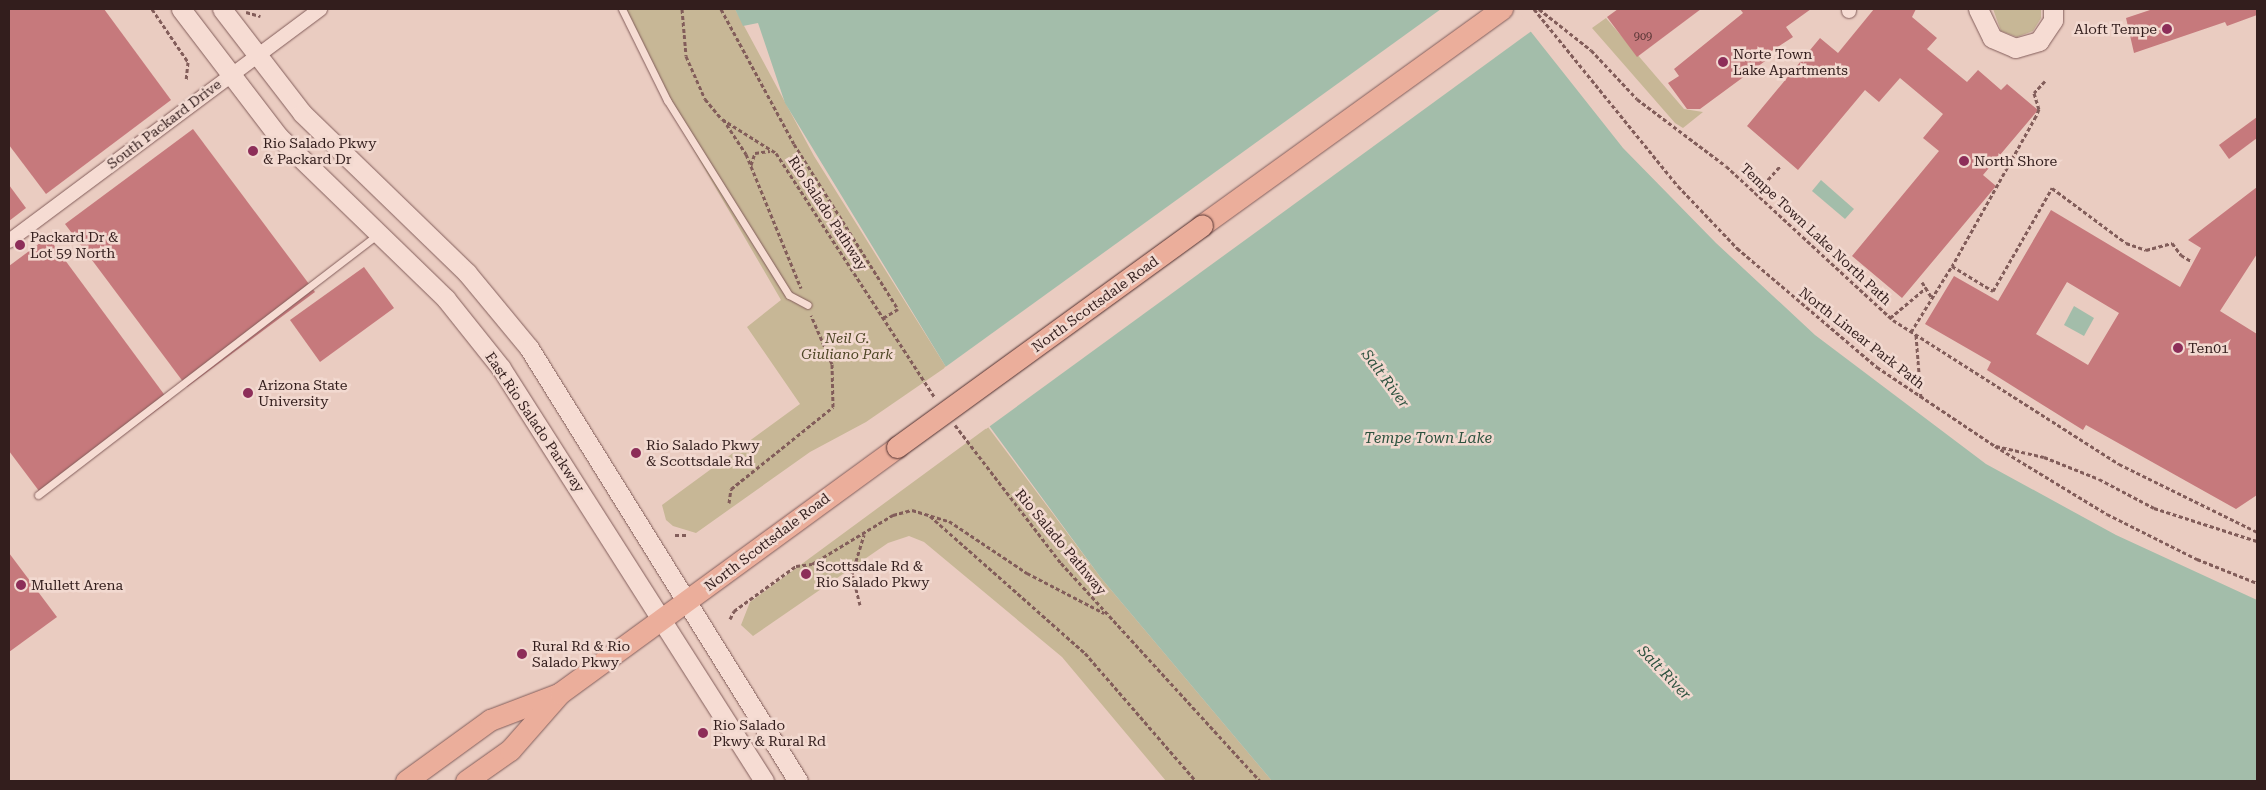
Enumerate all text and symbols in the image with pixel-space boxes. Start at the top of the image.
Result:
place label: Aloft Tempe [2074,21,2157,37]
marker: Aloft Tempe [2161,23,2173,35]
house number: 909 [1634,30,1652,44]
place label: Norte Town Lake Apartments [1733,46,1848,78]
marker: Norte Town Lake Apartments [1717,56,1729,68]
street label: South Packard Drive [104,76,224,172]
place label: Rio Salado Pkwy & Packard Dr [263,135,376,168]
marker: Rio Salado Pkwy & Packard Dr [247,145,259,157]
street label: Rio Salado Pathway [785,153,871,273]
place label: North Shore [1974,153,2057,169]
marker: North Shore [1958,155,1970,167]
street label: Tempe Town Lake North Path [1737,160,1895,308]
place label: Packard Dr & Lot 59 North [30,229,119,262]
marker: Packard Dr & Lot 59 North [14,239,26,251]
street label: North Scottsdale Road [1028,252,1162,356]
street label: North Linear Park Path [1796,284,1928,392]
park label: Neil G. Giuliano Park [801,330,893,362]
place label: Ten01 [2188,340,2229,356]
marker: Ten01 [2172,342,2184,354]
water label: Salt River [1357,346,1413,412]
street label: East Rio Salado Parkway [482,349,588,495]
place label: Arizona State University [258,377,347,410]
marker: Arizona State University [242,387,254,399]
water label: Tempe Town Lake [1364,430,1492,448]
place label: Rio Salado Pkwy & Scottsdale Rd [646,437,759,470]
marker: Rio Salado Pkwy & Scottsdale Rd [630,447,642,459]
street label: Rio Salado Pathway [1012,486,1110,598]
street label: North Scottsdale Road [701,489,833,595]
place label: Scottsdale Rd & Rio Salado Pkwy [816,558,929,590]
marker: Scottsdale Rd & Rio Salado Pkwy [800,568,812,580]
place label: Mullett Arena [31,577,123,593]
marker: Mullett Arena [15,579,27,591]
place label: Rural Rd & Rio Salado Pkwy [532,638,630,670]
water label: Salt River [1634,642,1694,704]
marker: Rural Rd & Rio Salado Pkwy [516,648,528,660]
place label: Rio Salado Pkwy & Rural Rd [713,717,826,750]
marker: Rio Salado Pkwy & Rural Rd [697,727,709,739]

